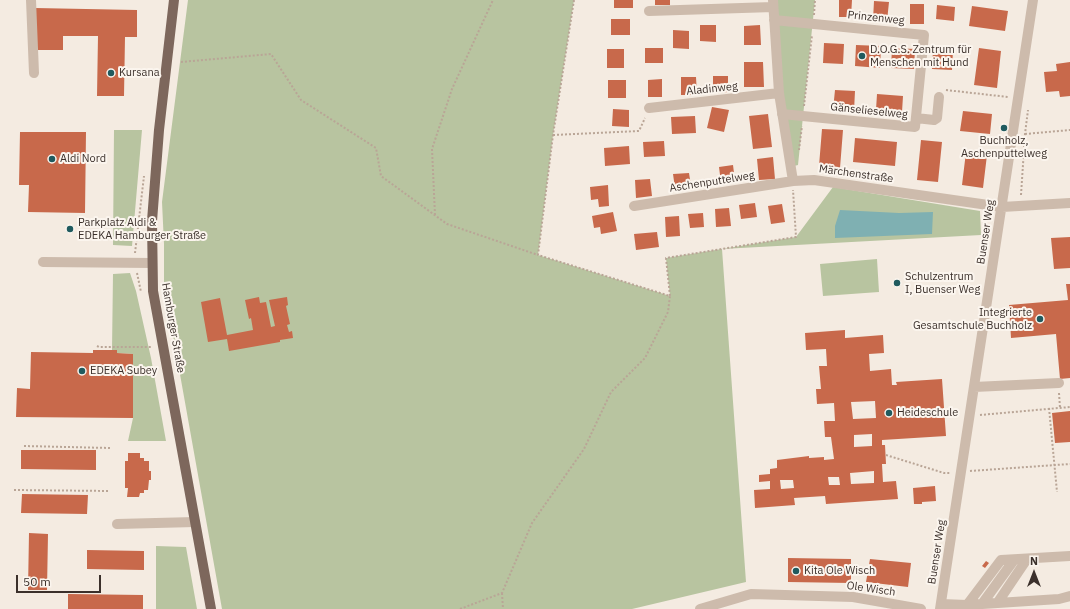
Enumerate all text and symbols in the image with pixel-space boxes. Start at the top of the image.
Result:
street label: Prinzenweg [847,8,905,28]
place label: D.O.G.S. Zentrum für Menschen mit Hund [870,43,971,69]
marker: D.O.G.S. Zentrum für Menschen mit Hund [857,51,867,61]
place label: Kursana [119,66,160,80]
marker: Kursana [106,68,116,78]
street label: Aladinweg [686,80,738,98]
street label: Gänselieselweg [830,100,908,122]
marker: Buchholz, Aschenputtelweg [999,123,1009,133]
place label: Buchholz, Aschenputtelweg [961,134,1047,160]
place label: Aldi Nord [60,152,106,166]
marker: Aldi Nord [47,154,57,164]
street label: Märchenstraße [818,162,894,186]
street label: Aschenputtelweg [669,169,755,195]
street label: Buenser Weg [974,199,998,265]
place label: Parkplatz Aldi & EDEKA Hamburger Straße [78,216,206,242]
marker: Parkplatz Aldi & EDEKA Hamburger Straße [65,224,75,234]
place label: Schulzentrum I, Buenser Weg [905,270,980,296]
marker: Schulzentrum I, Buenser Weg [892,278,902,288]
street label: Hamburger Straße [159,282,187,374]
place label: Integrierte Gesamtschule Buchholz [913,306,1032,332]
marker: Integrierte Gesamtschule Buchholz [1035,314,1045,324]
place label: EDEKA Subey [90,364,157,378]
marker: EDEKA Subey [77,366,87,376]
place label: Heideschule [897,406,958,420]
marker: Heideschule [884,408,894,418]
street label: Buenser Weg [925,519,949,585]
north arrow [1014,553,1054,593]
text: N [1030,554,1038,568]
place label: Kita Ole Wisch [804,564,875,578]
marker: Kita Ole Wisch [791,566,801,576]
scale bar [18,567,103,593]
text: 50 m [23,574,51,589]
street label: Ole Wisch [846,579,896,599]

